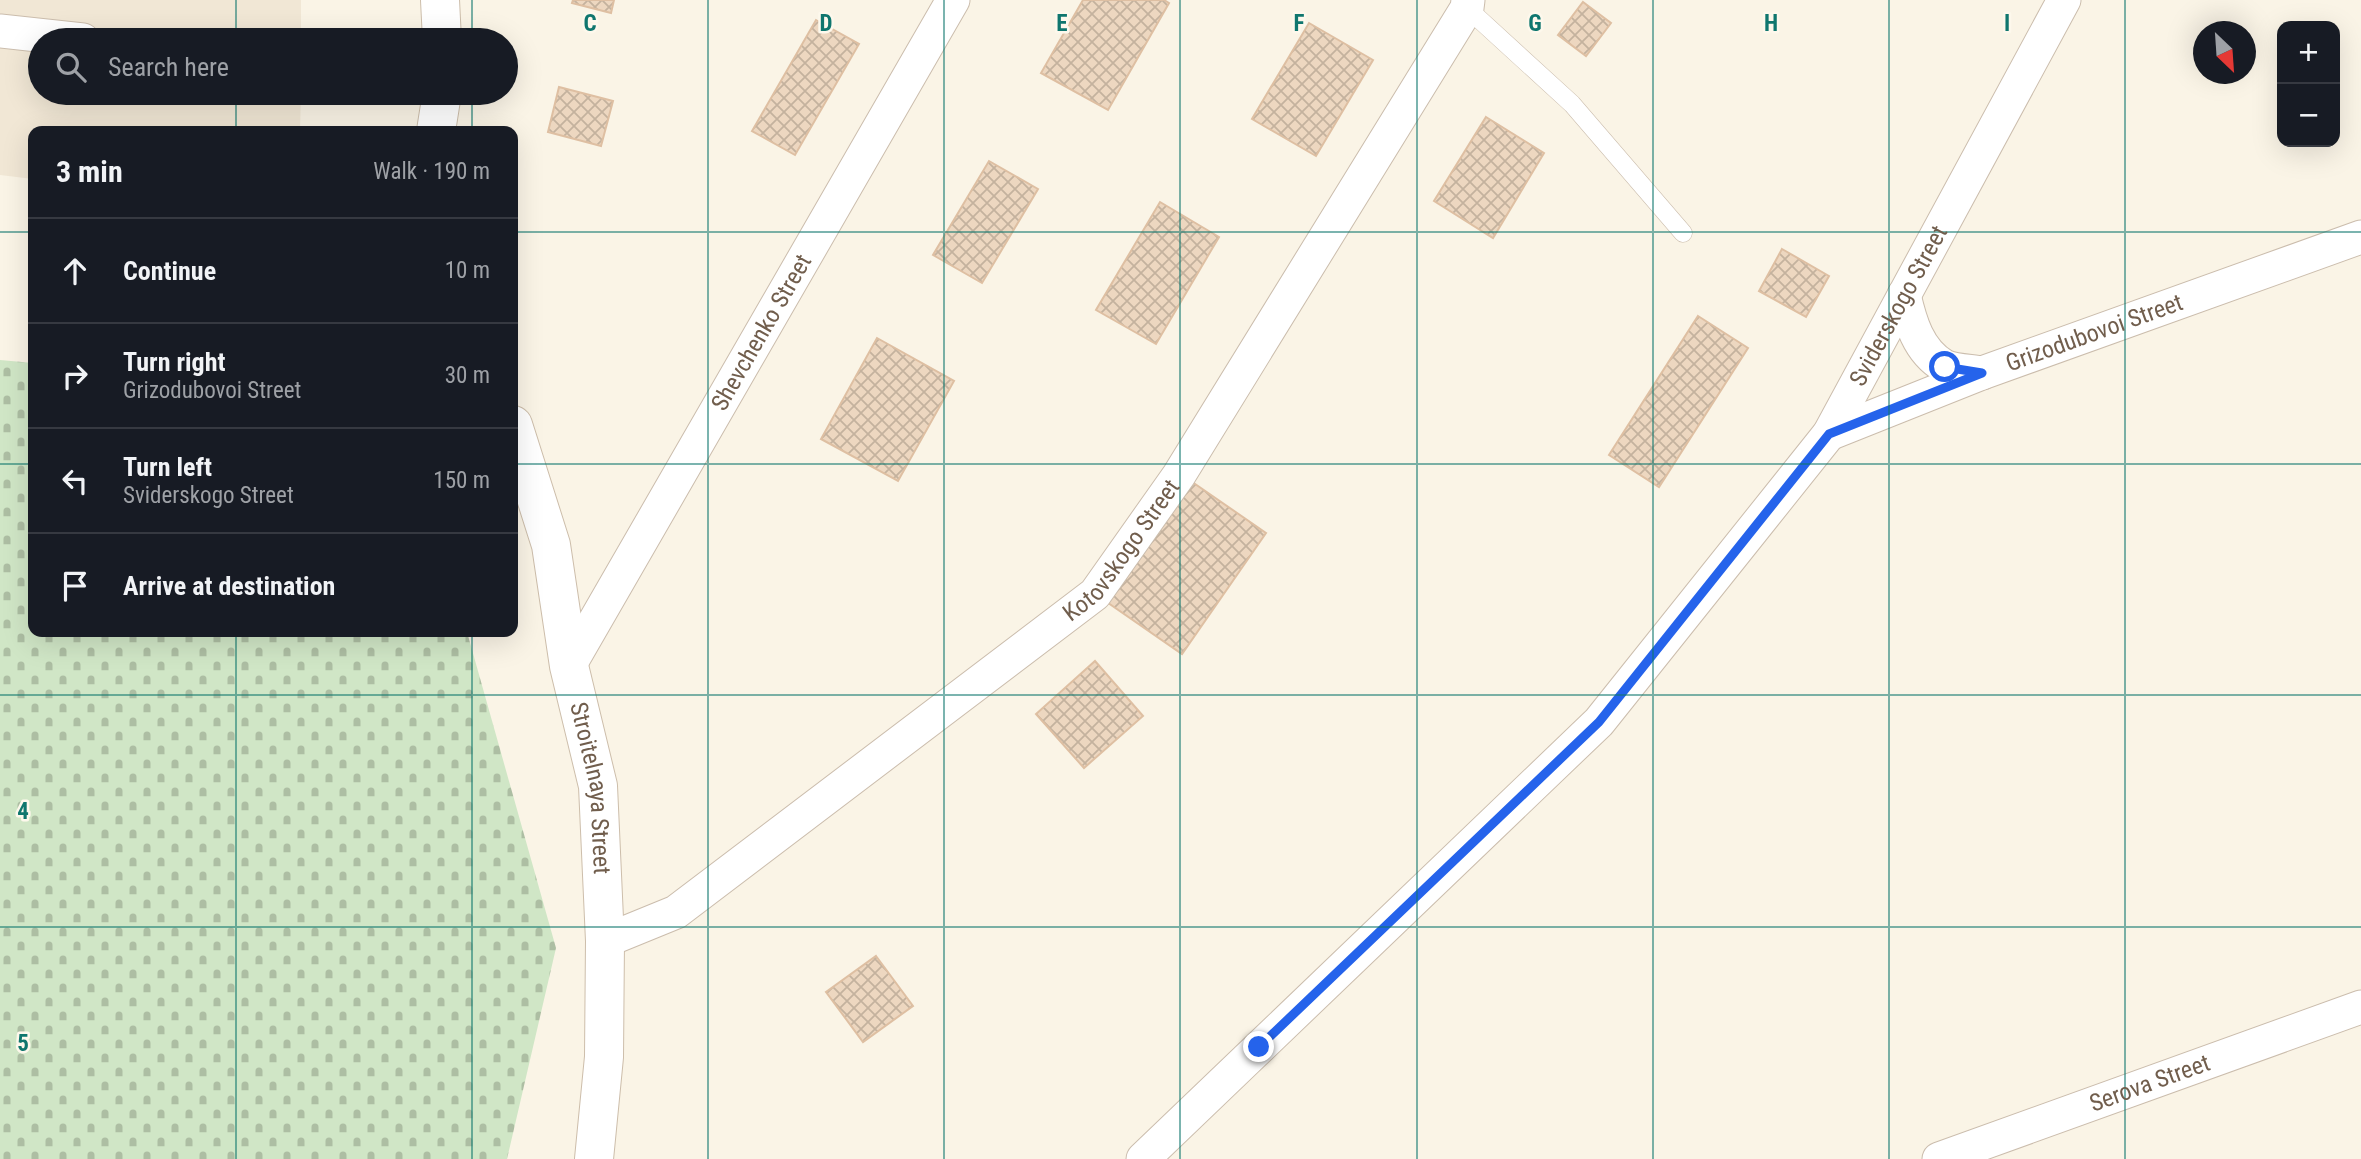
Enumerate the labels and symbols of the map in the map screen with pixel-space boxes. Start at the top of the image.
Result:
text: C [583,10,597,37]
text: D [820,10,833,37]
text: E [1056,10,1068,37]
text: F [1294,10,1305,37]
text: G [1528,10,1542,37]
text: H [1764,10,1778,37]
text: I [2004,10,2010,37]
north arrow [2193,21,2256,84]
street label: Sviderskogo Street [1844,221,1953,391]
street label: Shevchenko Street [705,249,817,415]
street label: Grizodubovoi Street [2002,288,2187,377]
route start [1929,351,1960,382]
street label: Kotovskogo Street [1058,474,1185,627]
street label: Stroitelnaya Street [564,699,616,875]
text: 4 [17,798,29,825]
text: 5 [17,1030,29,1057]
route end [1243,1031,1274,1062]
street label: Serova Street [2086,1049,2214,1118]

